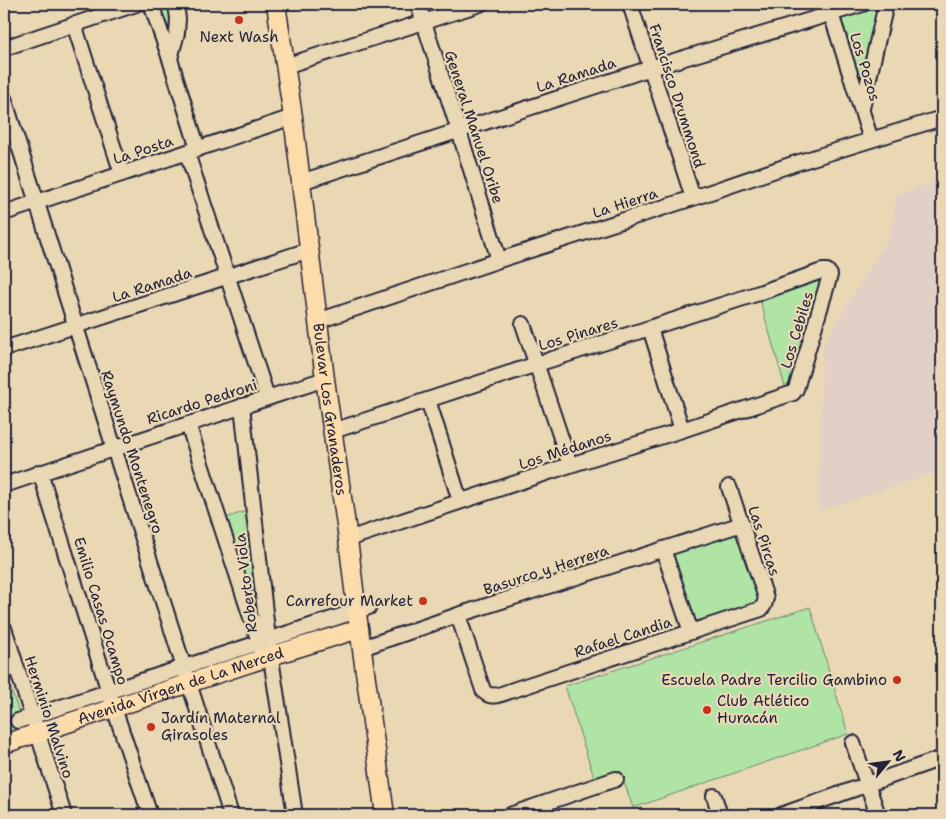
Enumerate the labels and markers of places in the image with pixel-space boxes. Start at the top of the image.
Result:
marker: Next Wash [233,14,245,26]
place label: Next Wash [199,27,279,47]
place label: Carrefour Market [286,591,413,611]
marker: Carrefour Market [417,595,429,607]
place label: Escuela Padre Tercilio Gambino [661,670,887,690]
marker: Escuela Padre Tercilio Gambino [891,674,903,686]
place label: Club Atlético Huracán [717,691,809,728]
marker: Club Atlético Huracán [701,704,713,716]
place label: Jardín Maternal Girasoles [161,708,281,745]
marker: Jardín Maternal Girasoles [145,721,157,733]

